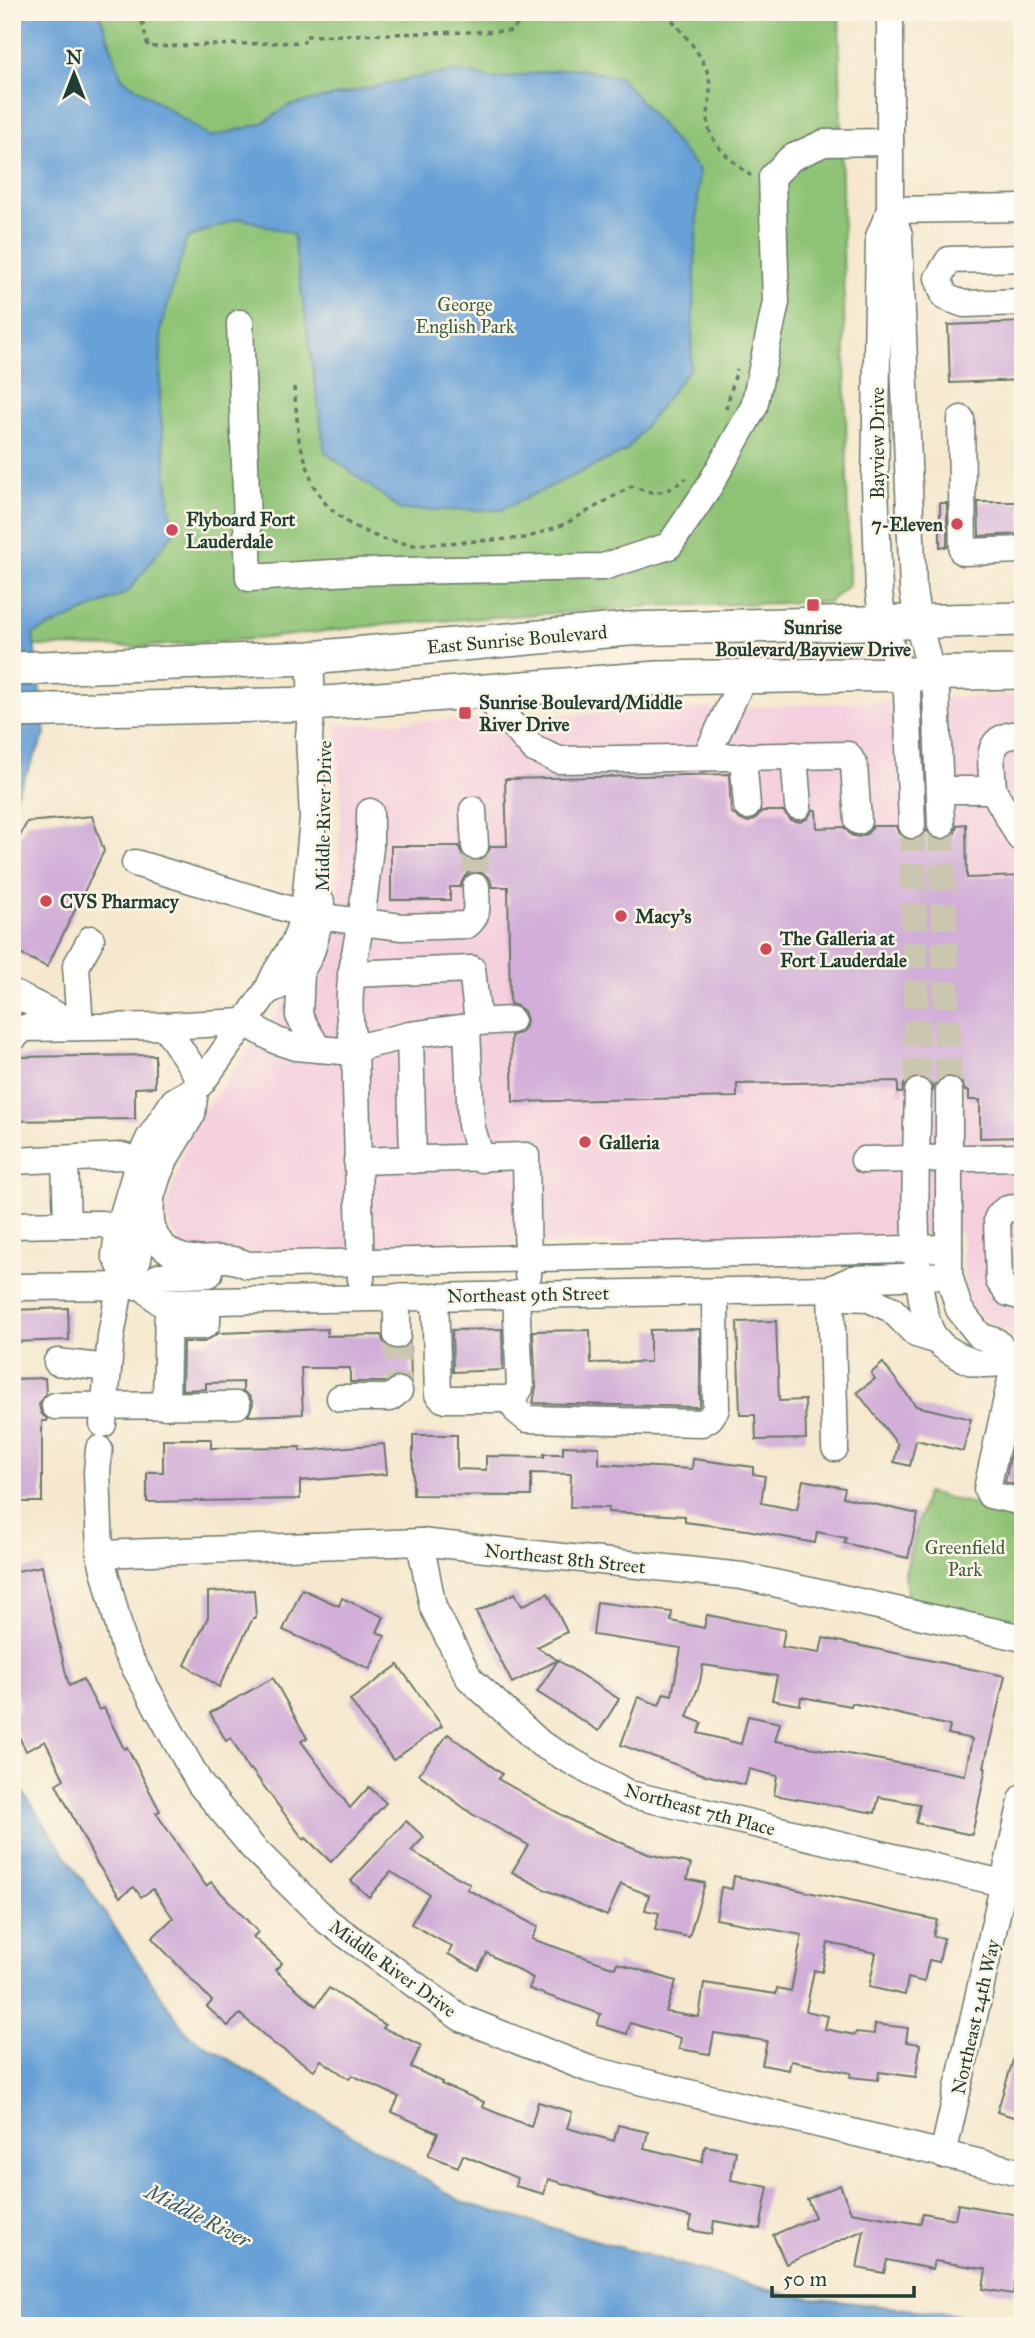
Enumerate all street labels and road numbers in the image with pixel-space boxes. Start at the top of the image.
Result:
street label: Bayview Drive [866,387,889,499]
street label: East Sunrise Boulevard [426,620,609,659]
street label: Middle River Drive [311,740,336,892]
street label: Northeast 9th Street [447,1282,610,1307]
street label: Northeast 8th Street [483,1539,647,1578]
street label: Northeast 7th Place [622,1778,778,1841]
street label: Middle River Drive [325,1915,461,2022]
street label: Northeast 24th Way [946,1936,1005,2097]

